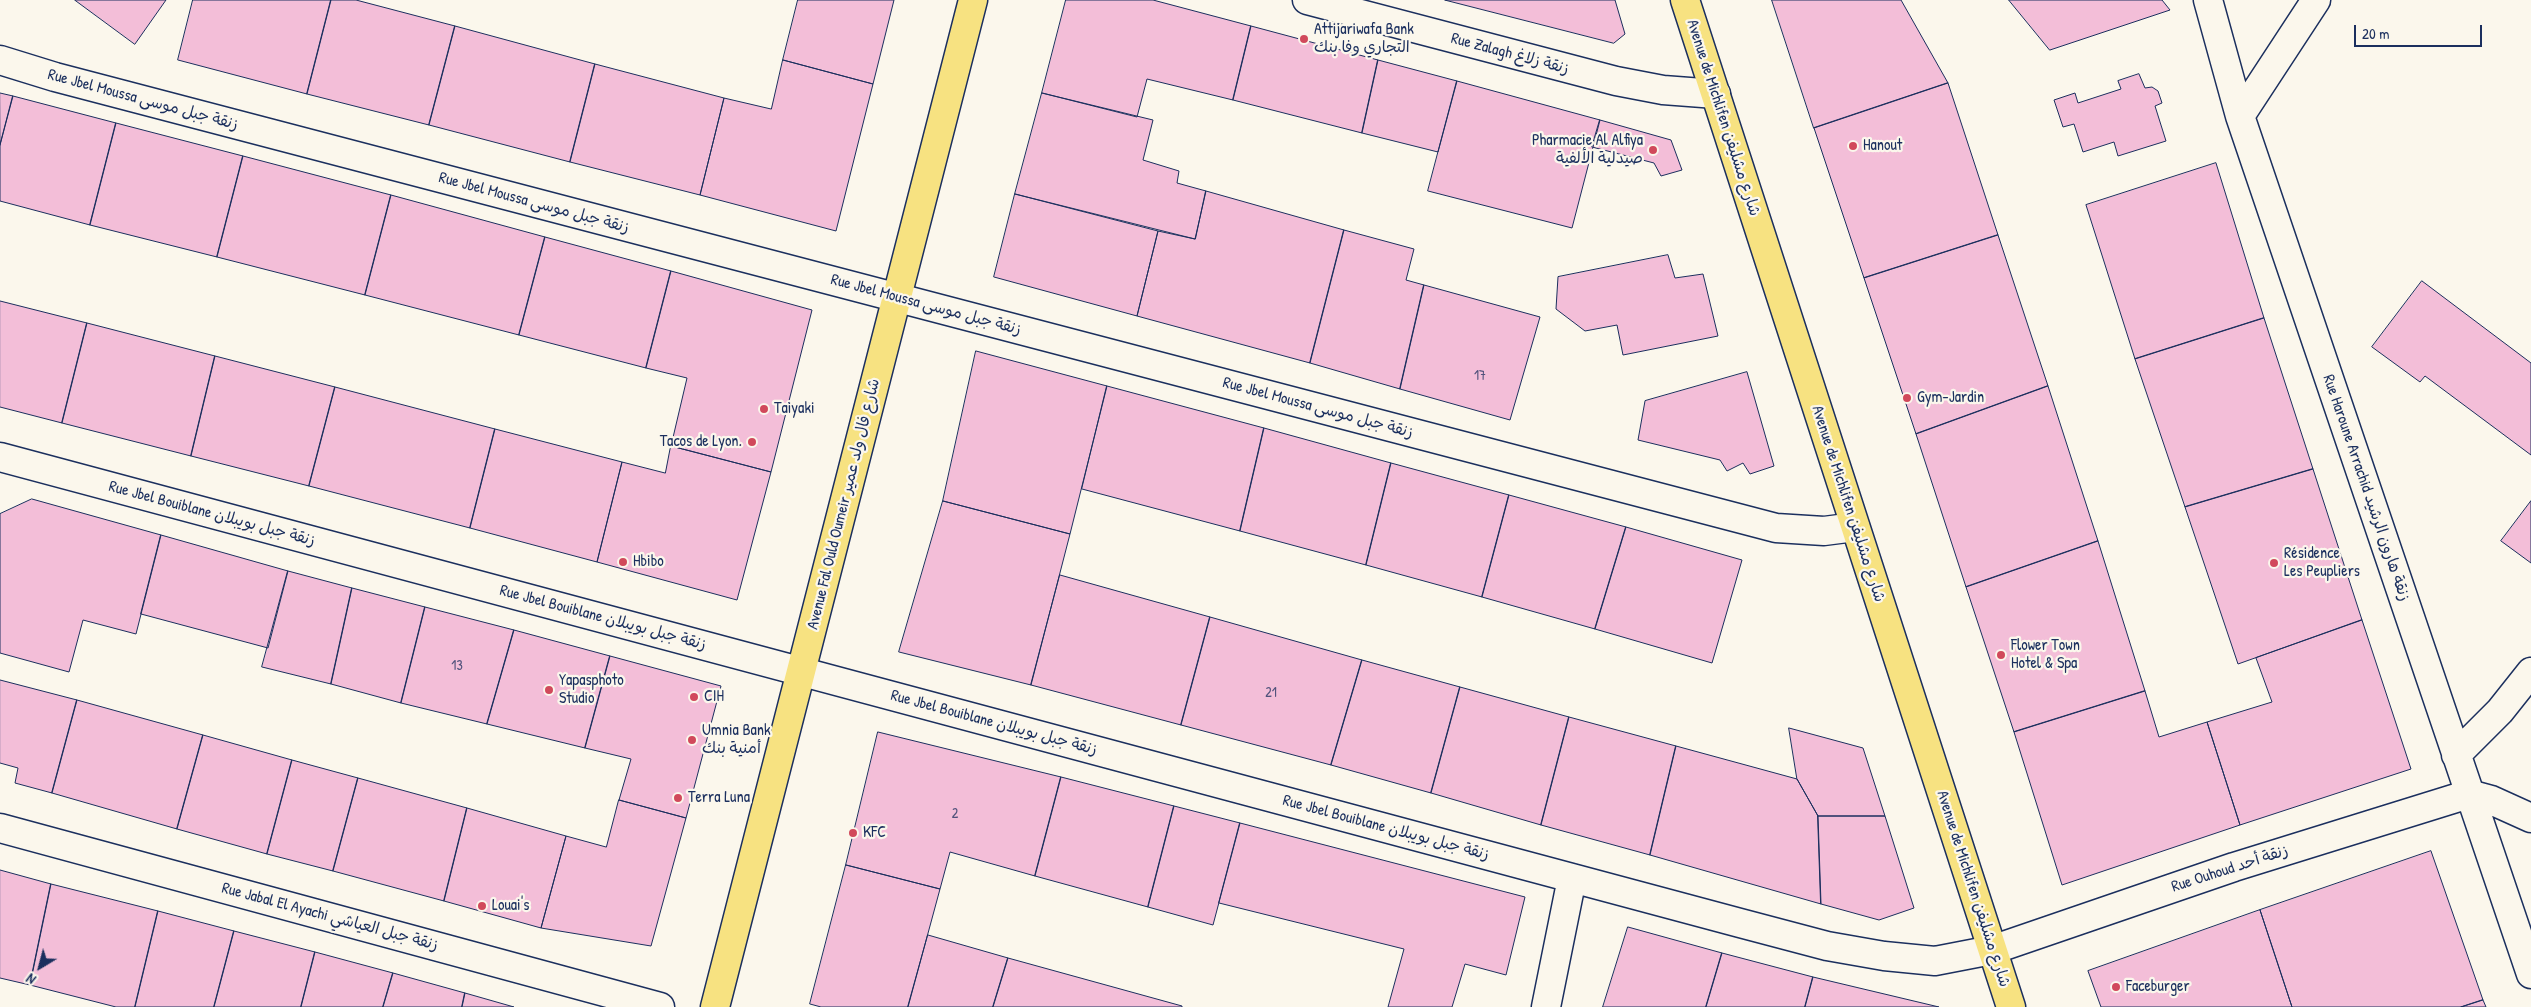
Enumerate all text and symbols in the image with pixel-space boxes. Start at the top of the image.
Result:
scale bar [2356,15,2484,47]
street label: Avenue de Michlifen شارع مشليفن [1682,17,1764,219]
place label: Attijariwafa Bank التجاري وفا بنك [1314,20,1414,58]
text: 20 m [2362,23,2389,44]
street label: Rue Zalagh زنقة زلاغ [1449,29,1571,79]
marker: Attijariwafa Bank التجاري وفا بنك [1298,33,1310,45]
street label: Rue Jbel Moussa زنقة جبل موسى [46,65,240,135]
place label: Pharmacie Al Alfiya صيدلية الألفية [1532,131,1643,169]
place label: Hanout [1863,136,1902,156]
marker: Hanout [1847,140,1859,152]
marker: Pharmacie Al Alfiya صيدلية الألفية [1647,144,1659,156]
street label: Rue Jbel Moussa زنقة جبل موسى [437,168,631,238]
street label: Rue Jbel Moussa زنقة جبل موسى [829,270,1023,340]
house number: 17 [1474,368,1486,384]
street label: Rue Haroune Arrachid زنقة هارون الرشيد [2318,372,2414,604]
street label: Rue Jbel Moussa زنقة جبل موسى [1221,373,1415,443]
street label: Avenue Fal Ould Oumeir شارع فال ولد عمير [803,377,885,631]
place label: Gym-Jardin [1917,388,1984,408]
marker: Gym-Jardin [1901,392,1913,404]
place label: Taiyaki [774,399,815,419]
marker: Taiyaki [758,403,770,415]
street label: Avenue de Michlifen شارع مشليفن [1807,403,1889,605]
place label: Tacos de Lyon. [660,432,742,452]
marker: Tacos de Lyon. [746,436,758,448]
street label: Rue Jbel Bouiblane زنقة جبل بويبلان [107,477,317,551]
place label: Résidence Les Peupliers [2284,544,2360,582]
place label: Hbibo [633,552,664,572]
marker: Hbibo [617,556,629,568]
marker: Résidence Les Peupliers [2268,557,2280,569]
street label: Rue Jbel Bouiblane زنقة جبل بويبلان [498,581,708,655]
place label: Flower Town Hotel & Spa [2011,636,2080,674]
marker: Flower Town Hotel & Spa [1995,649,2007,661]
house number: 13 [451,658,463,674]
place label: Yapasphoto Studio [559,671,624,709]
marker: Yapasphoto Studio [543,684,555,696]
house number: 21 [1265,685,1277,701]
street label: Rue Jbel Bouiblane زنقة جبل بويبلان [889,686,1099,760]
place label: CIH [704,687,724,707]
marker: CIH [688,691,700,703]
place label: Umnia Bank أمنية بنك [702,721,771,759]
marker: Umnia Bank أمنية بنك [686,734,698,746]
place label: Terra Luna [688,788,750,808]
street label: Avenue de Michlifen شارع مشليفن [1932,788,2014,990]
street label: Rue Jbel Bouiblane زنقة جبل بويبلان [1281,791,1491,865]
marker: Terra Luna [672,792,684,804]
house number: 2 [952,806,958,822]
place label: KFC [863,823,886,843]
marker: KFC [847,827,859,839]
street label: Rue Ouhoud زنقة أحد [2169,841,2291,897]
street label: Rue Jabal El Ayachi زنقة جبل العياشي [220,879,440,955]
place label: Louai's [492,896,529,916]
marker: Louai's [476,900,488,912]
north arrow [15,942,65,992]
text: N [22,970,39,989]
place label: Faceburger [2126,977,2190,997]
marker: Faceburger [2110,981,2122,993]

